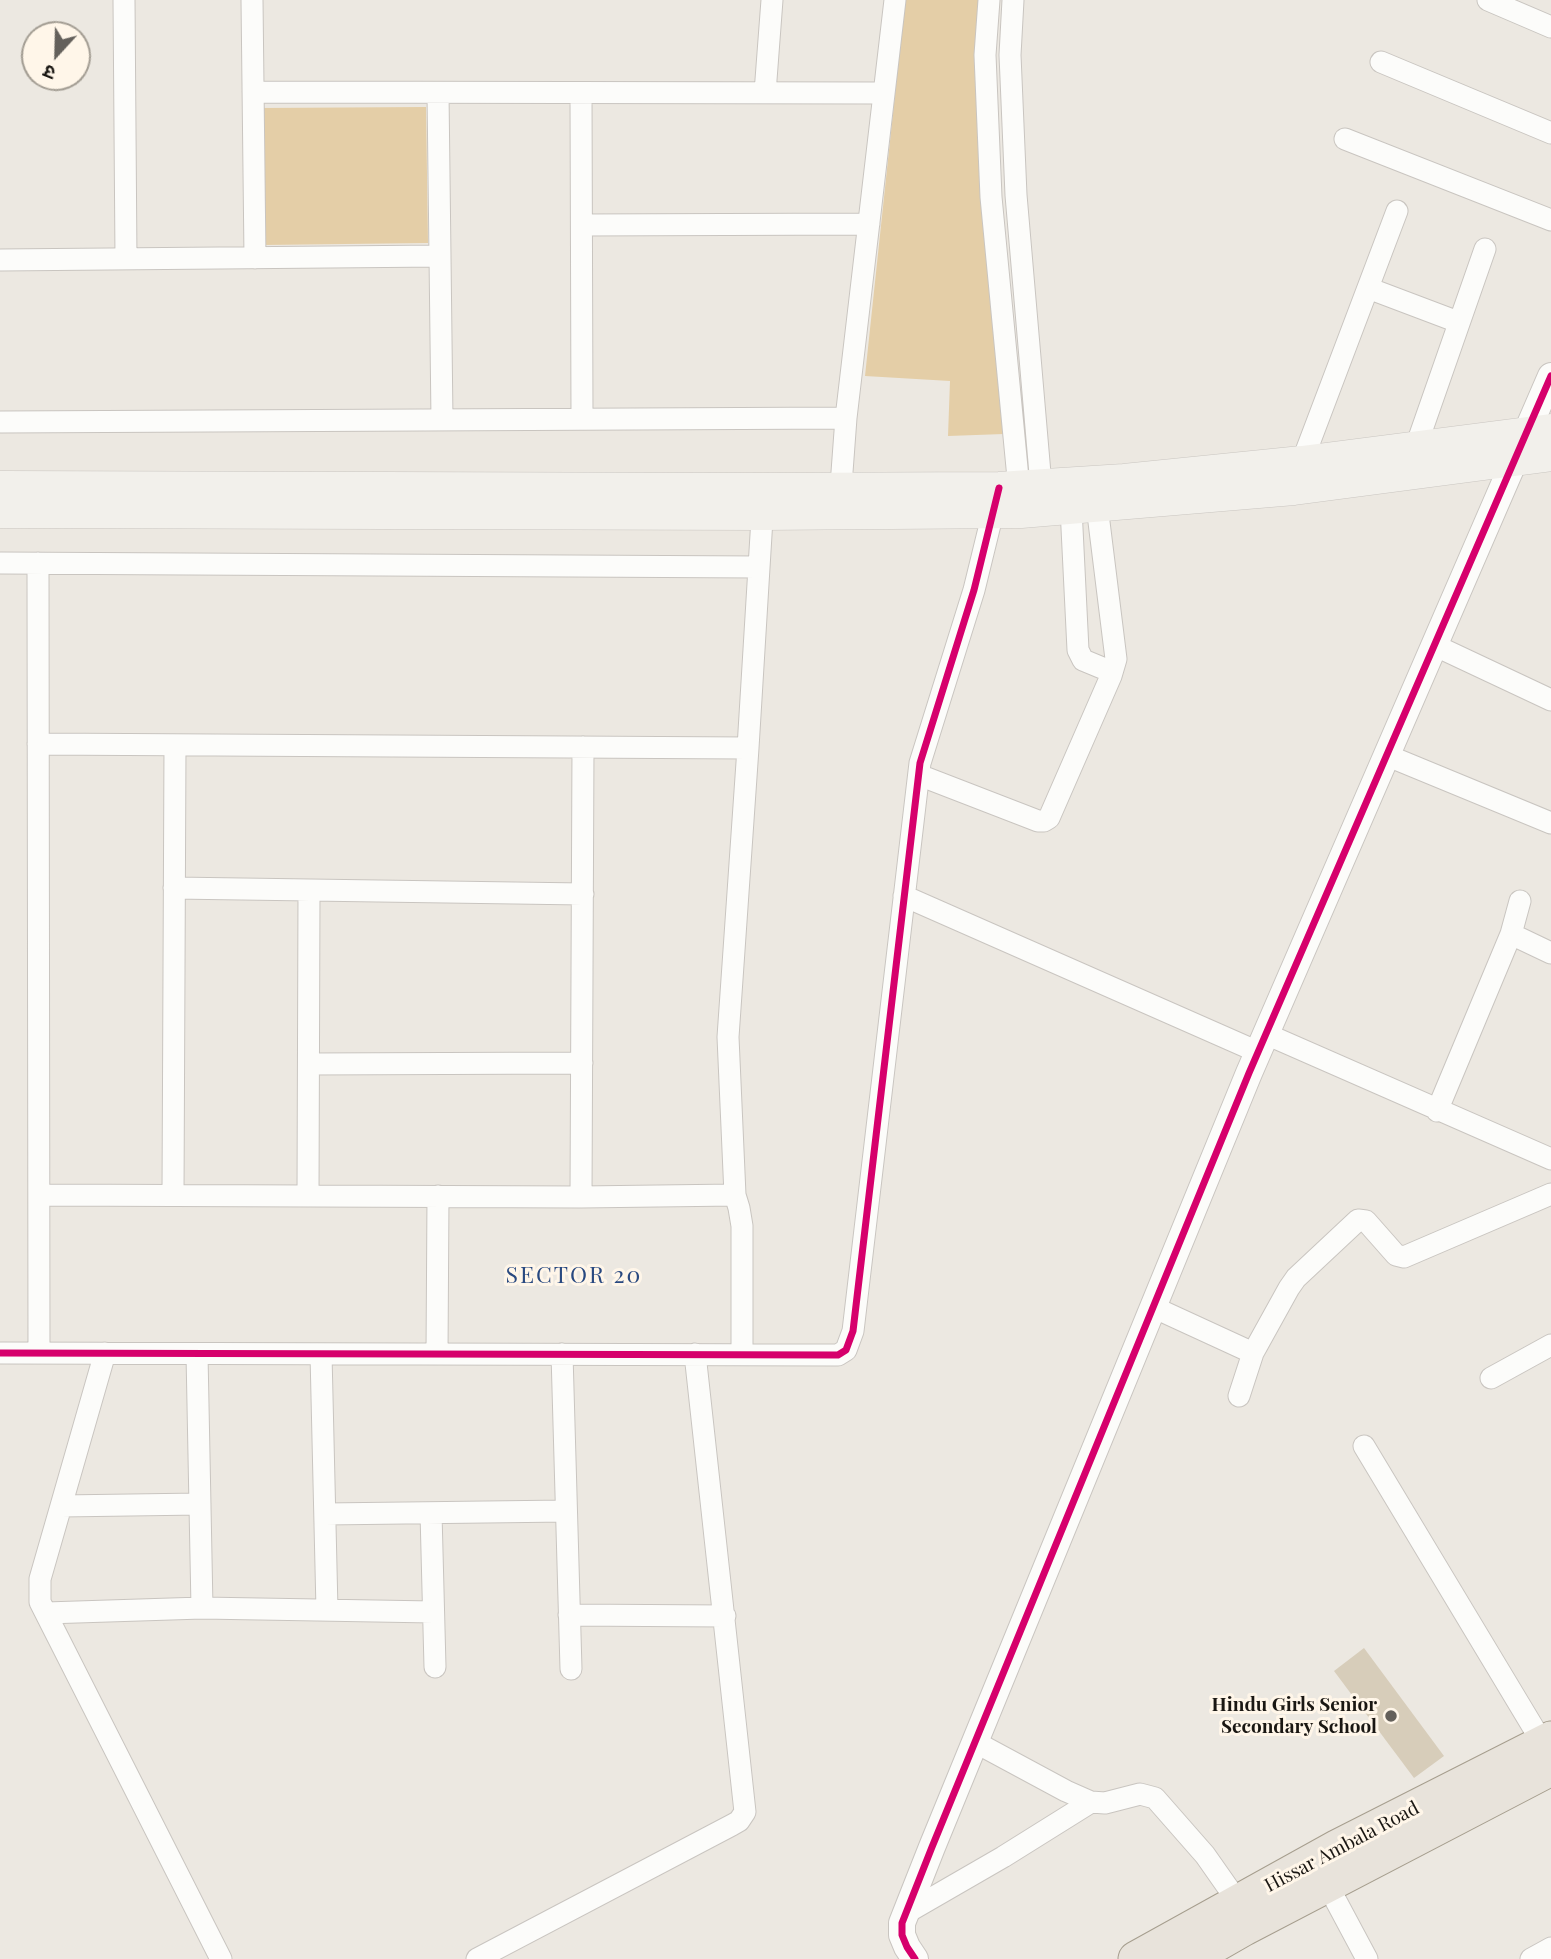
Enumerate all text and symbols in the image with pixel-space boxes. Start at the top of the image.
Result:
north arrow [21,21,91,91]
text: उ [39,59,59,88]
district label: SECTOR 20 [507,1262,641,1290]
place label: Hindu Girls Senior Secondary School [1212,1694,1377,1738]
marker: Hindu Girls Senior Secondary School [1383,1708,1399,1724]
street label: Hissar Ambala Road [1261,1797,1423,1897]

